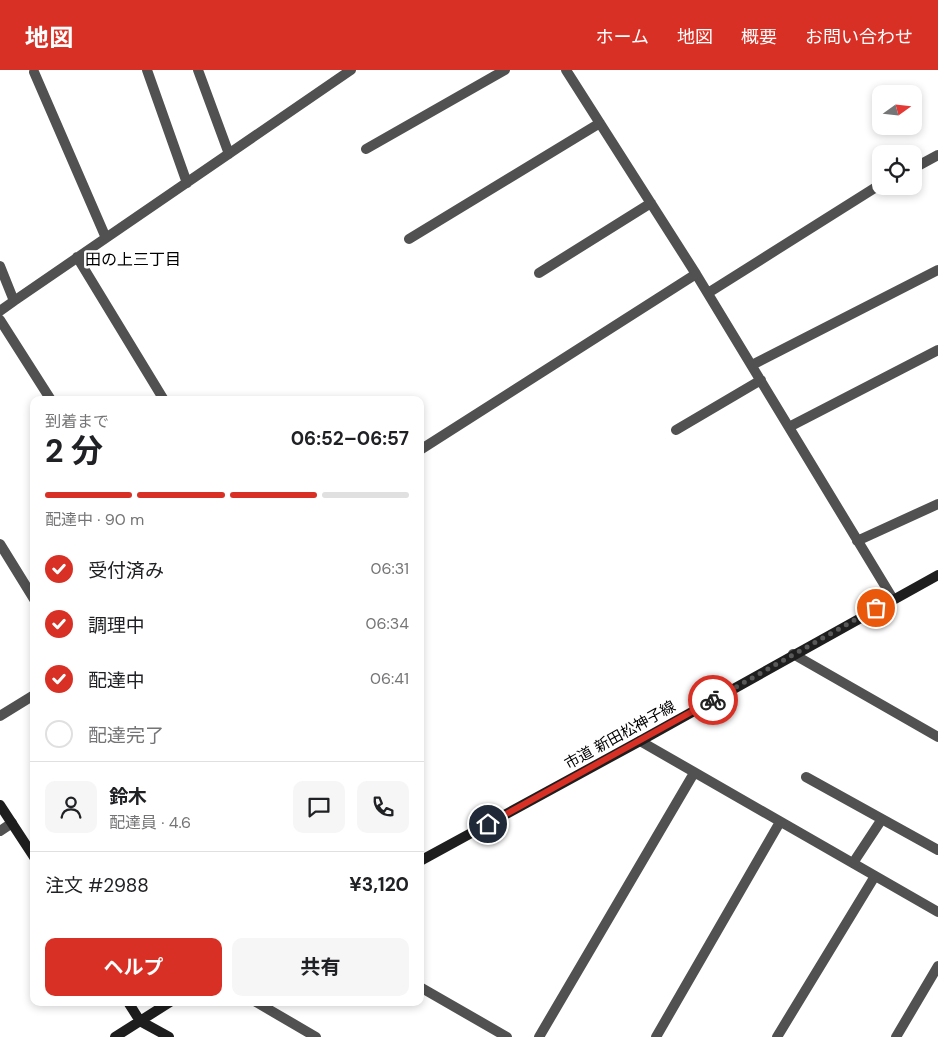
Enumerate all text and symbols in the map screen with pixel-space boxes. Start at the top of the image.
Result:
text: 地図 [25,22,73,53]
text: ホーム [596,25,649,49]
text: 地図 [677,25,713,49]
text: 概要 [741,25,777,49]
text: お問い合わせ [805,25,913,49]
north arrow [872,85,922,135]
map controls [872,85,922,195]
button: locate [872,145,922,195]
district label: 田の上三丁目 [85,249,181,270]
text: 到着まで [45,411,109,432]
text: 06:52–06:57 [291,426,409,451]
text: 2 分 [45,430,103,472]
text: 配達中 · 90 m [45,509,144,530]
icon: check [45,555,73,583]
text: 受付済み [88,558,164,583]
text: 06:31 [371,558,409,579]
pin [855,587,897,629]
icon: bag [862,594,890,622]
icon: check [45,610,73,638]
text: 調理中 [88,613,145,638]
text: 06:34 [366,613,409,634]
icon: check [45,665,73,693]
text: 配達中 [88,668,145,693]
text: 06:41 [370,668,409,689]
courier [688,675,738,725]
icon: bike [699,686,727,714]
street label: 市道 新田松神子線 [561,696,679,774]
text: 配達完了 [88,723,164,748]
button: person [45,781,97,833]
button: chat [293,781,345,833]
button: phone [357,781,409,833]
text: 鈴木 [109,784,147,809]
pin [467,803,509,845]
icon: home [474,810,502,838]
text: 配達員 · 4.6 [109,812,191,833]
text: ¥3,120 [349,872,409,897]
text: 注文 #2988 [45,873,149,898]
button: ヘルプ [45,938,222,996]
button: 共有 [232,938,409,996]

